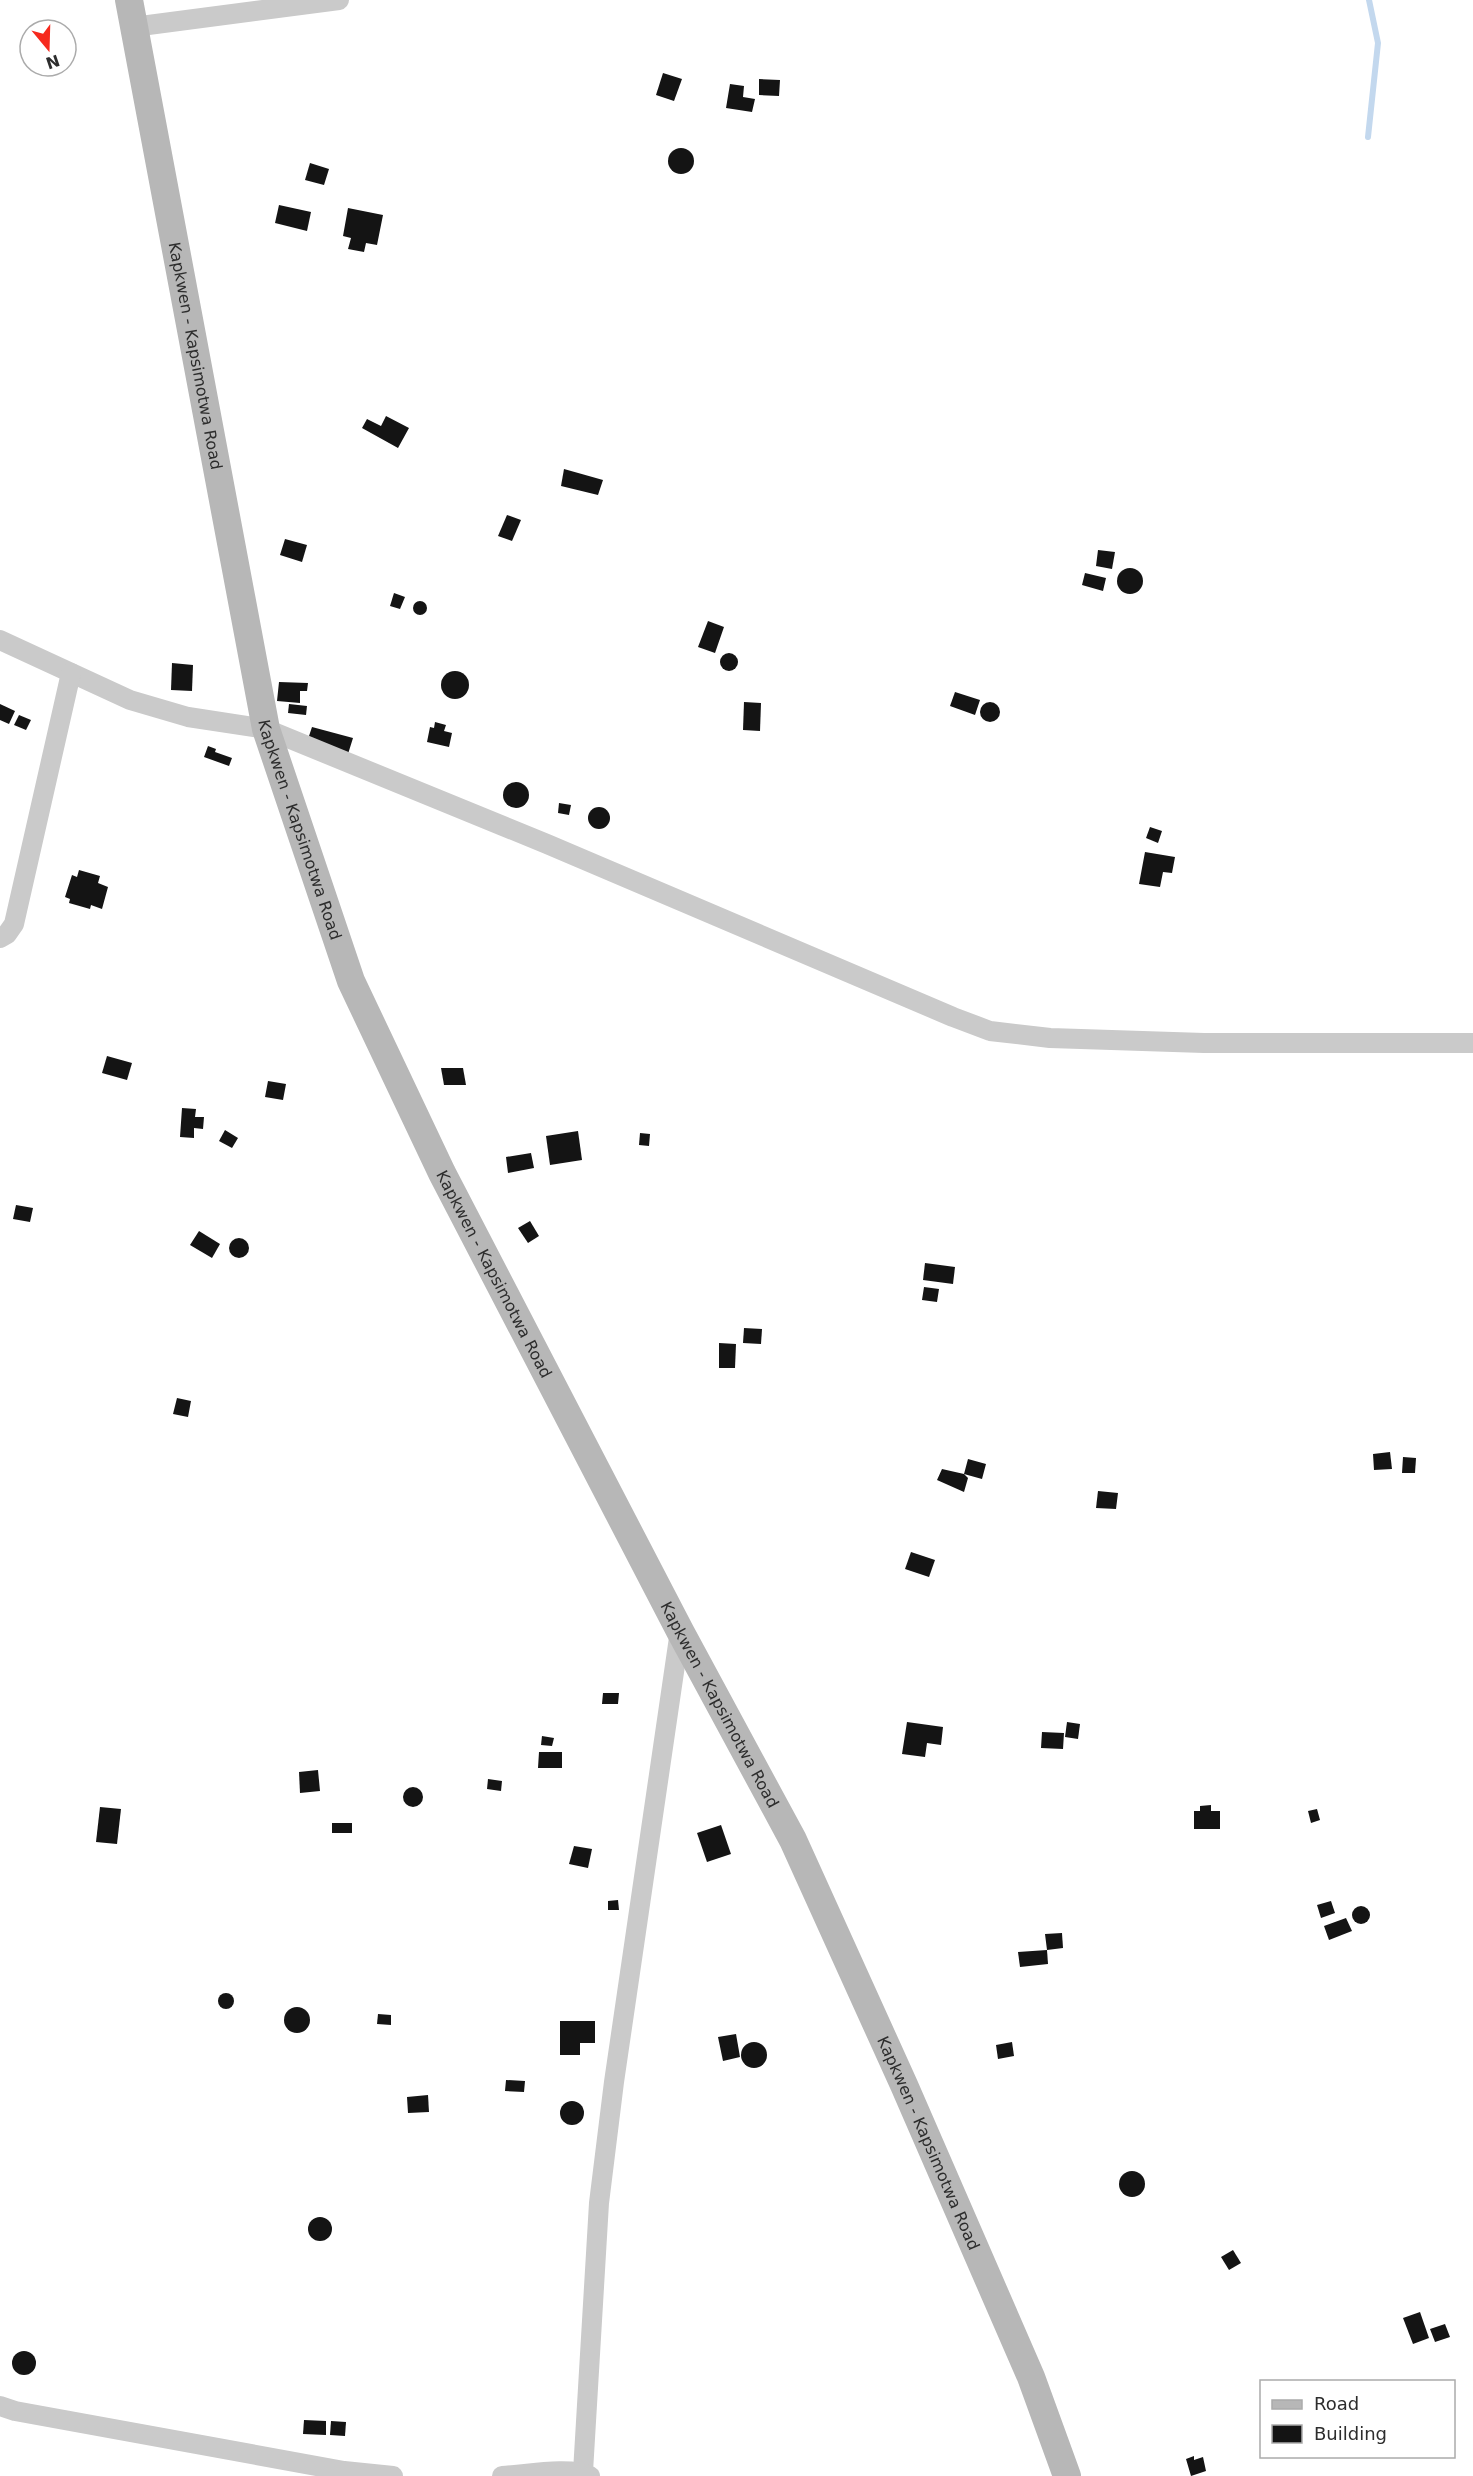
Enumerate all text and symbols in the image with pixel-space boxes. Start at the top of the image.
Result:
north arrow [18,18,78,78]
text: N [43,51,62,73]
street label: Kapkwen - Kapsimotwa Road [165,240,227,471]
street label: Kapkwen - Kapsimotwa Road [255,718,346,942]
street label: Kapkwen - Kapsimotwa Road [433,1167,556,1381]
street label: Kapkwen - Kapsimotwa Road [657,1598,783,1811]
street label: Kapkwen - Kapsimotwa Road [874,2033,984,2253]
legend [1260,2380,1455,2458]
text: Road [1314,2393,1359,2414]
text: Building [1314,2423,1387,2444]

